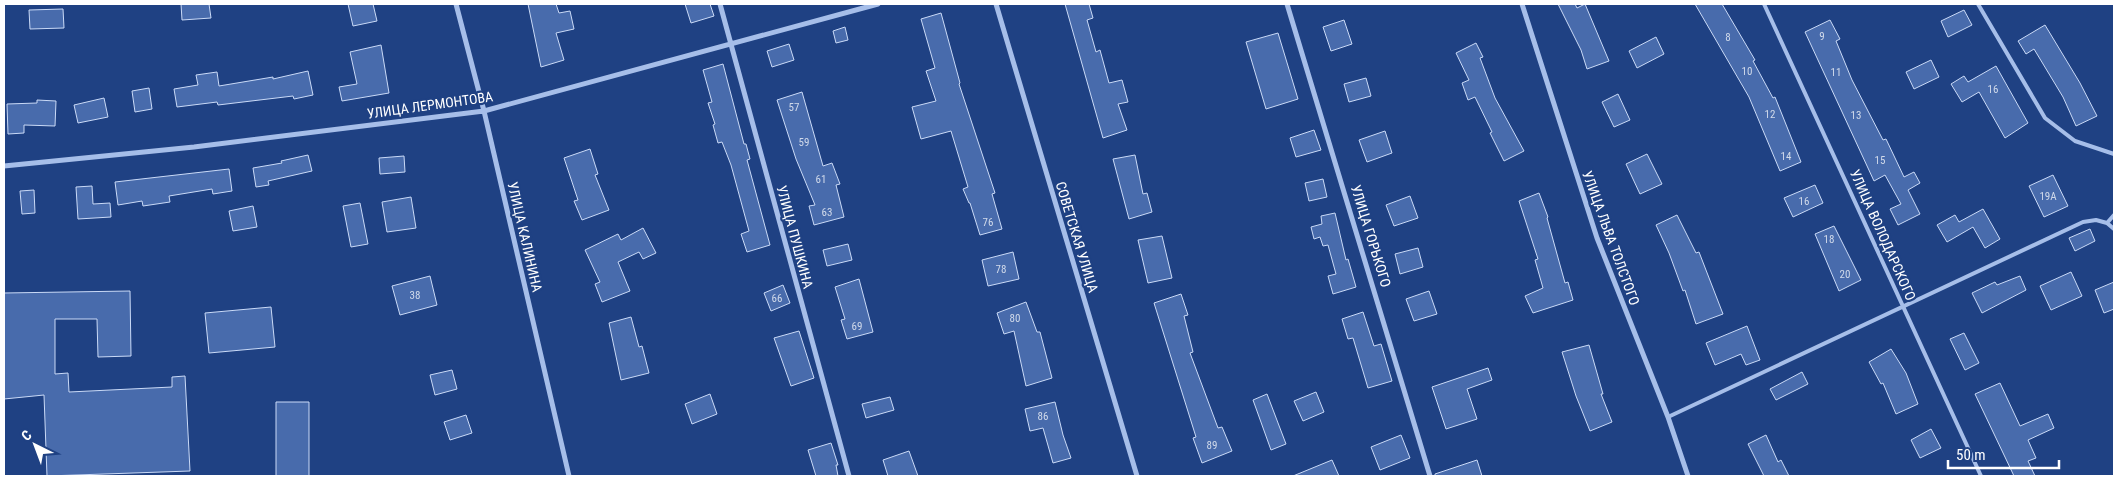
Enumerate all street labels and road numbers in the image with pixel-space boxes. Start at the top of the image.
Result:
street label: УЛИЦА ЛЕРМОНТОВА [366,88,494,122]
street label: УЛИЦА ВОЛОДАРСКОГО [1847,167,1919,303]
street label: УЛИЦА ЛЬВА ТОЛСТОГО [1579,169,1643,307]
street label: УЛИЦА КАЛИНИНА [505,180,545,294]
street label: СОВЕТСКАЯ УЛИЦА [1053,180,1101,294]
street label: УЛИЦА ГОРЬКОГО [1348,183,1394,289]
street label: УЛИЦА ПУШКИНА [774,184,816,290]

